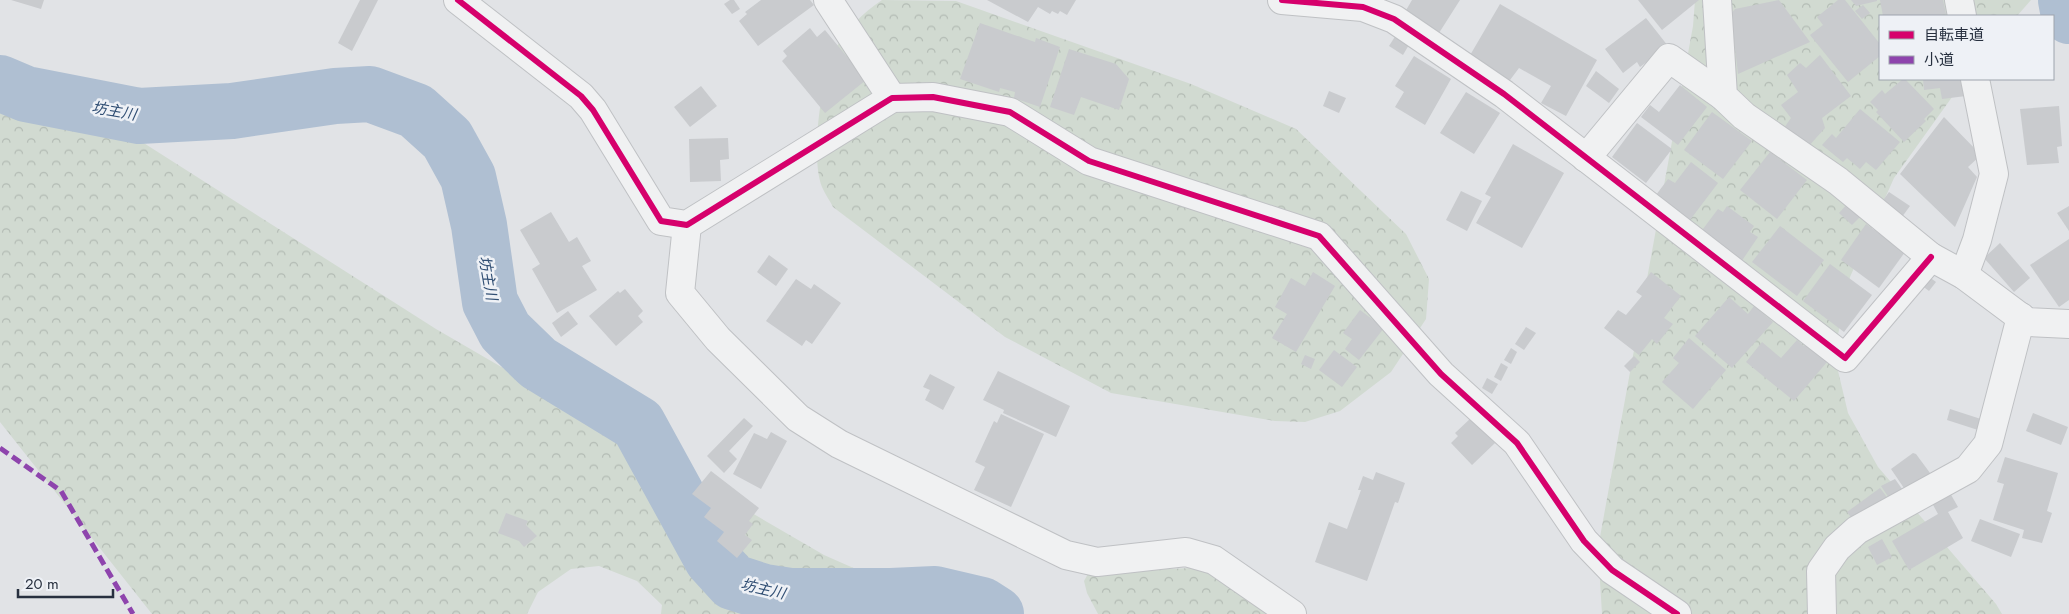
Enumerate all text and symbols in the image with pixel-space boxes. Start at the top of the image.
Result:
legend [1879,15,2054,80]
text: 自転車道 [1924,24,1984,46]
text: 小道 [1924,49,1954,71]
water label: 坊主川 [90,96,140,126]
water label: 坊主川 [473,254,503,304]
scale bar [18,566,112,598]
text: 20 m [25,573,59,595]
water label: 坊主川 [739,573,789,605]

